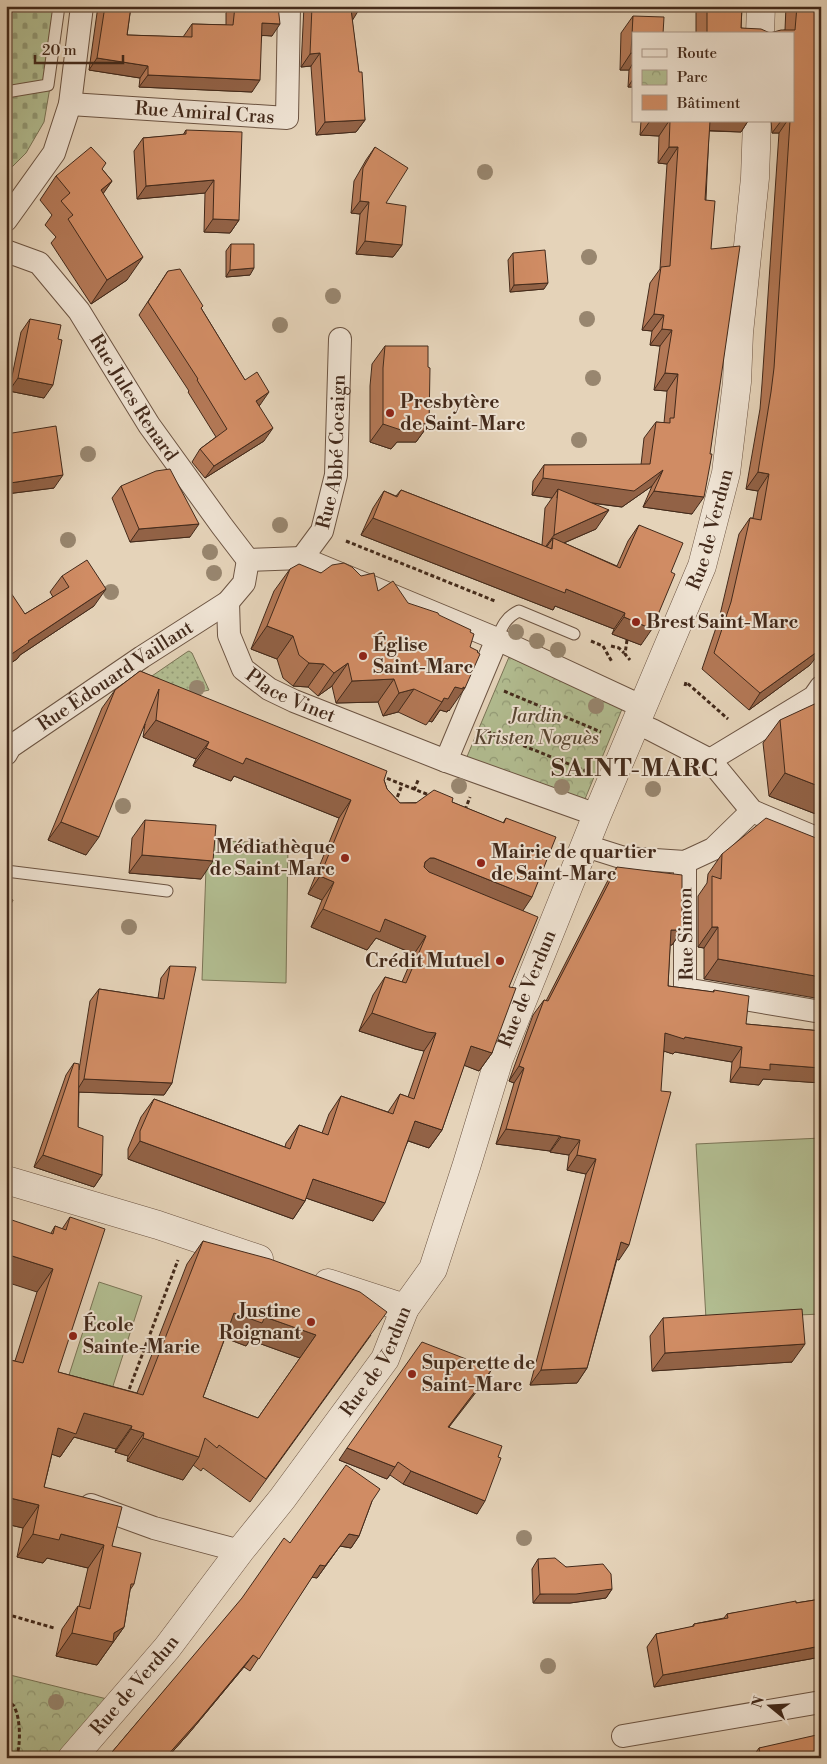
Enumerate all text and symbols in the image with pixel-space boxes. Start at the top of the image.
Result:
scale bar [35,32,122,64]
legend [632,32,794,122]
text: 20 m [42,41,77,60]
text: Route [677,44,717,63]
text: Parc [677,68,708,87]
text: Bâtiment [676,94,741,113]
street label: Rue Amiral Cras [134,96,275,129]
street label: Rue Jules Renard [84,330,183,466]
street label: Rue Abbé Cocaign [311,374,351,532]
place label: Presbytère de Saint-Marc [400,390,526,436]
marker: Presbytère de Saint-Marc [384,407,396,419]
street label: Rue de Verdun [681,466,739,593]
place label: Brest Saint-Marc [646,610,798,634]
street label: Rue Édouard Vaillant [33,615,198,737]
marker: Brest Saint-Marc [630,616,642,628]
place label: Église Saint-Marc [373,632,473,679]
marker: Église Saint-Marc [357,650,369,662]
street label: Place Vinet [241,663,339,728]
park label: Jardin Kristen Noguès [473,704,599,750]
district label: SAINT-MARC [551,754,719,784]
place label: Médiathèque de Saint-Marc [209,835,335,881]
place label: Mairie de quartier de Saint-Marc [491,840,657,886]
marker: Médiathèque de Saint-Marc [339,852,351,864]
marker: Mairie de quartier de Saint-Marc [475,857,487,869]
street label: Rue Simon [673,887,699,981]
street label: Rue de Verdun [493,927,562,1051]
place label: Crédit Mutuel [365,949,490,973]
marker: Crédit Mutuel [494,955,506,967]
place label: Justine Roignant [219,1299,301,1345]
street label: Rue de Verdun [335,1303,417,1421]
place label: École Sainte-Marie [83,1312,200,1359]
marker: Justine Roignant [305,1316,317,1328]
marker: École Sainte-Marie [67,1330,79,1342]
place label: Superette de Saint-Marc [422,1351,535,1397]
marker: Superette de Saint-Marc [406,1368,418,1380]
street label: Rue de Verdun [85,1630,184,1740]
north arrow [744,1682,794,1732]
text: N [748,1694,769,1710]

